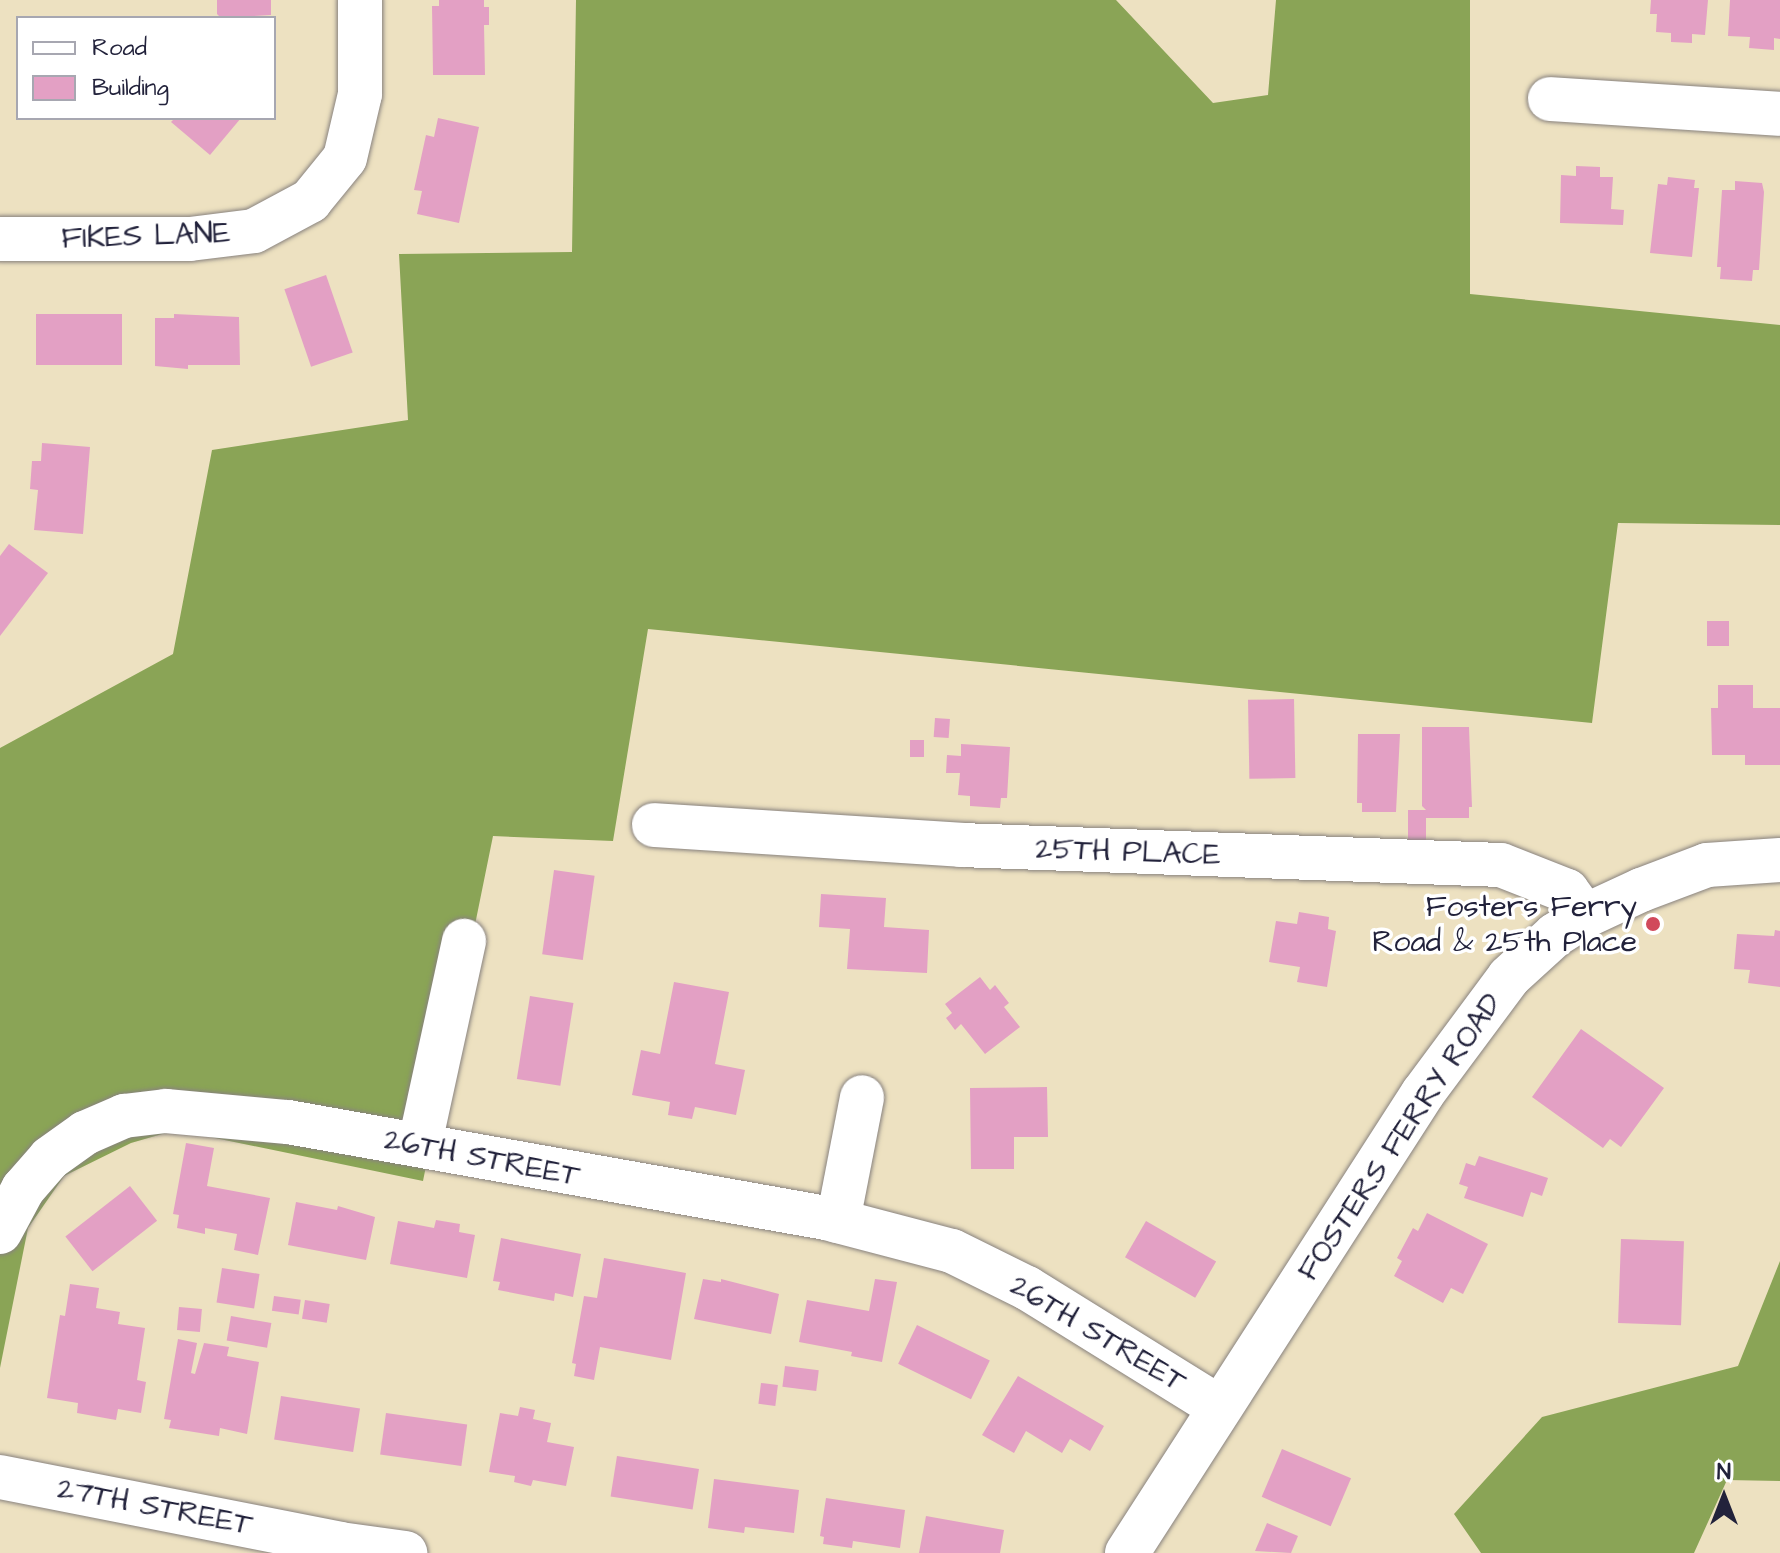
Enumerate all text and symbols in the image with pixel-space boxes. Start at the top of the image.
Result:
legend [16,16,276,120]
text: Road [92,31,147,65]
text: Building [92,71,169,105]
street label: FIKES LANE [61,215,231,257]
street label: 25TH PLACE [1035,831,1221,873]
place label: Fosters Ferry Road & 25th Place [1372,889,1637,960]
marker: Fosters Ferry Road & 25th Place [1644,915,1662,933]
street label: FOSTERS FERRY ROAD [1290,987,1510,1287]
street label: 26TH STREET [381,1121,583,1195]
street label: 26TH STREET [1004,1267,1192,1401]
north arrow [1684,1457,1764,1537]
text: N [1717,1457,1731,1488]
street label: 27TH STREET [54,1470,256,1544]

